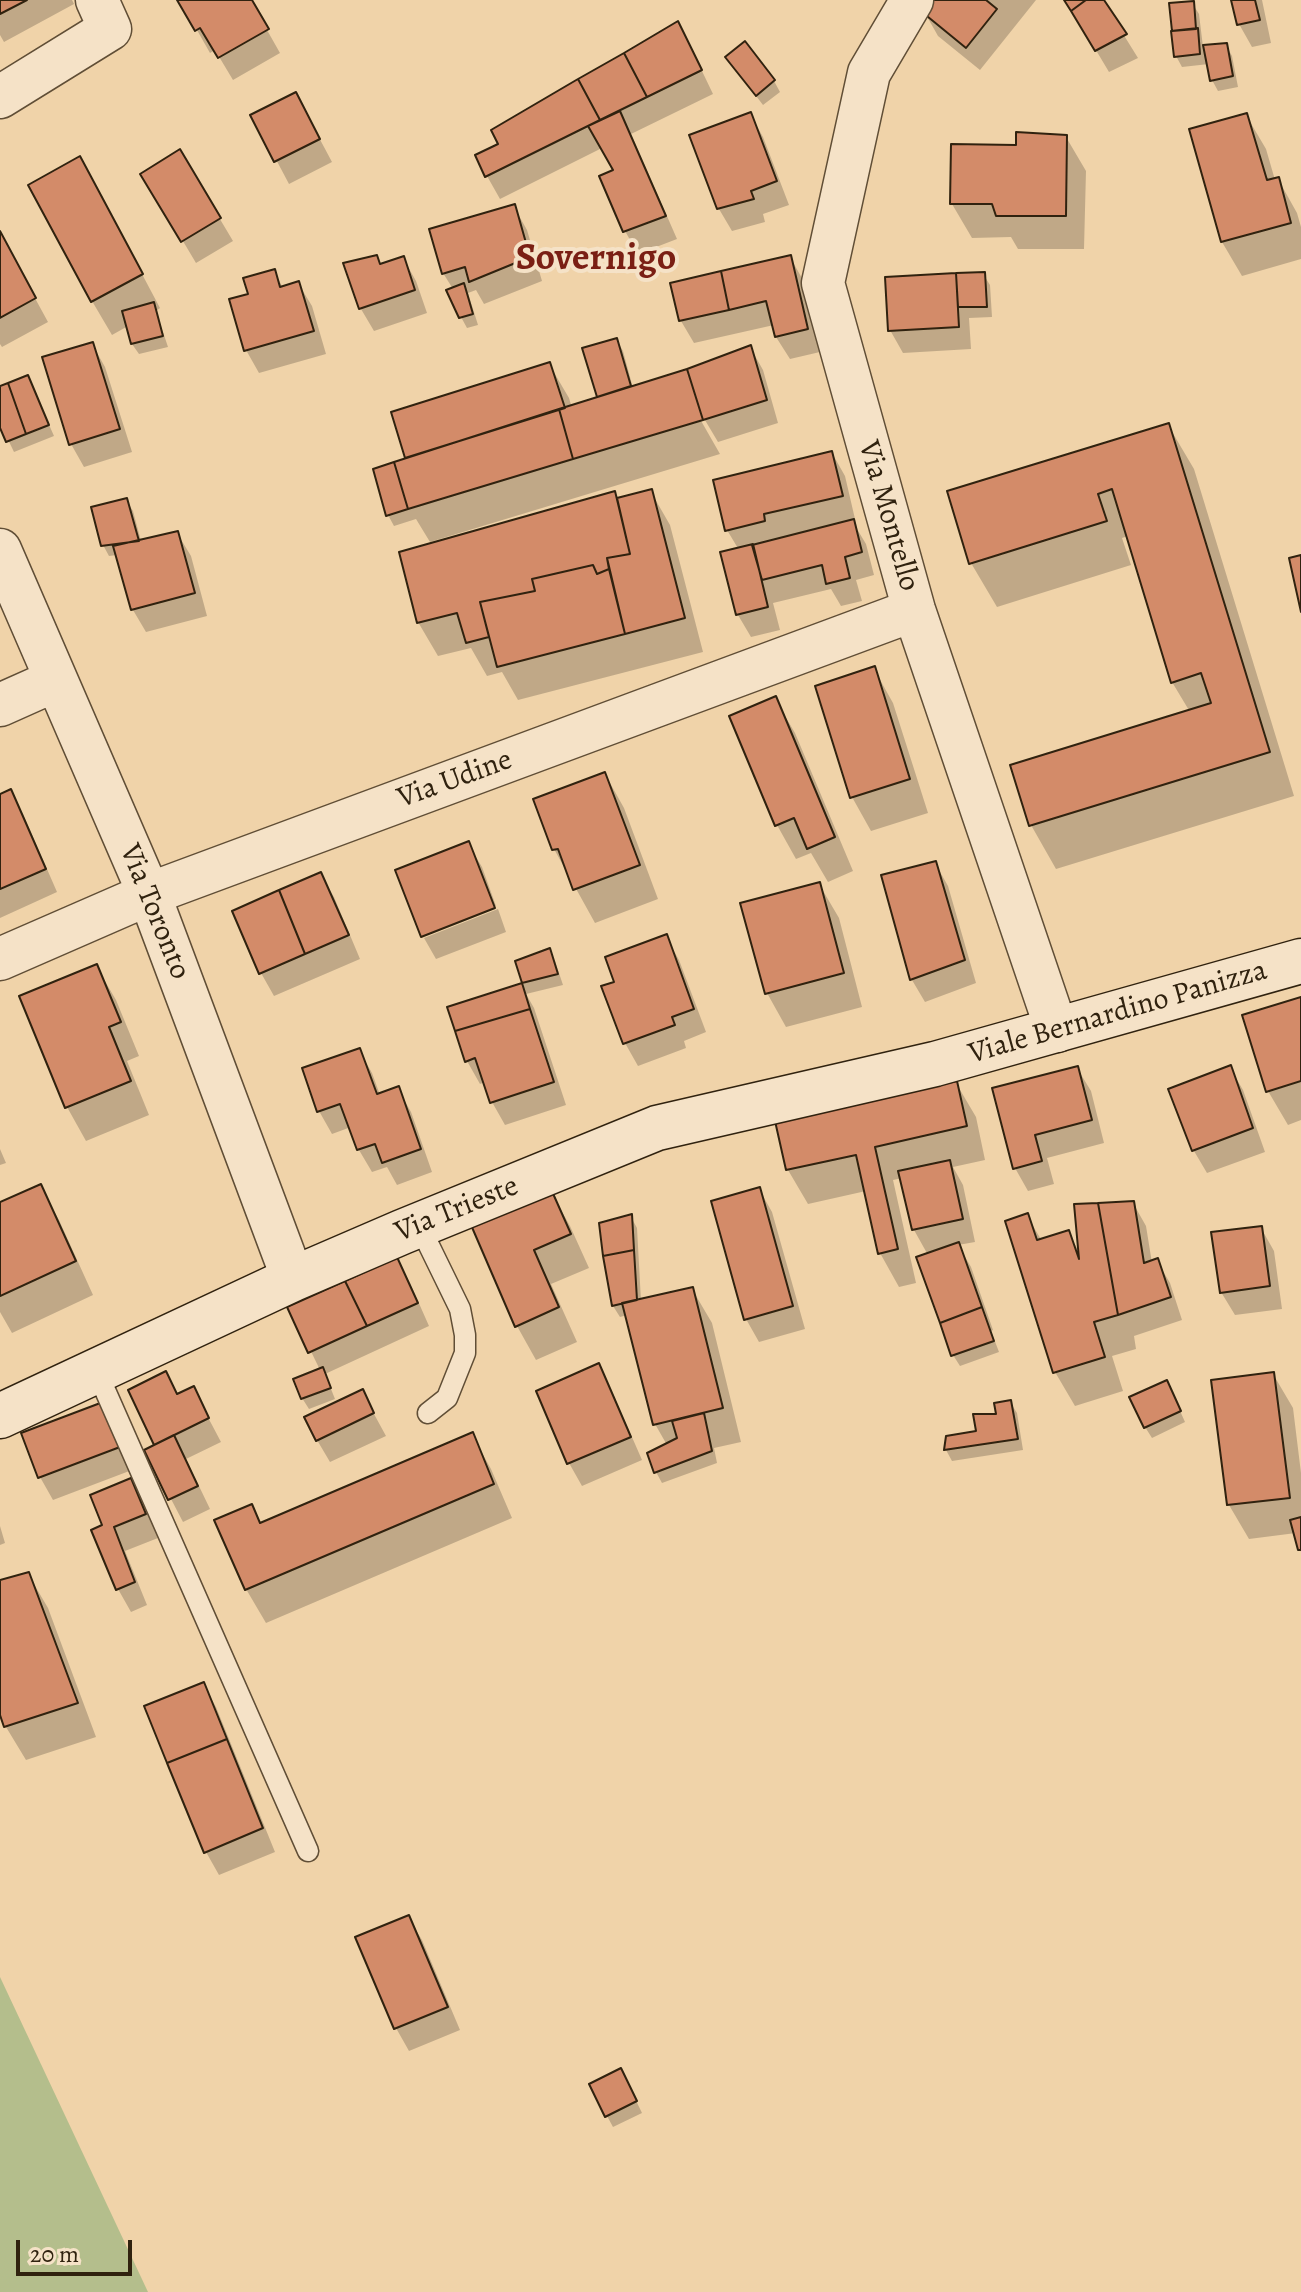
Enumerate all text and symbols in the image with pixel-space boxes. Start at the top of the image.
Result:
district label: Sovernigo [516,237,676,283]
street label: Via Montello [849,437,927,595]
street label: Via Udine [393,743,517,817]
street label: Via Toronto [111,839,197,985]
street label: Viale Bernardino Panizza [965,953,1271,1073]
street label: Via Trieste [390,1169,524,1251]
scale bar [20,2224,136,2274]
text: 20 m [30,2238,79,2270]

